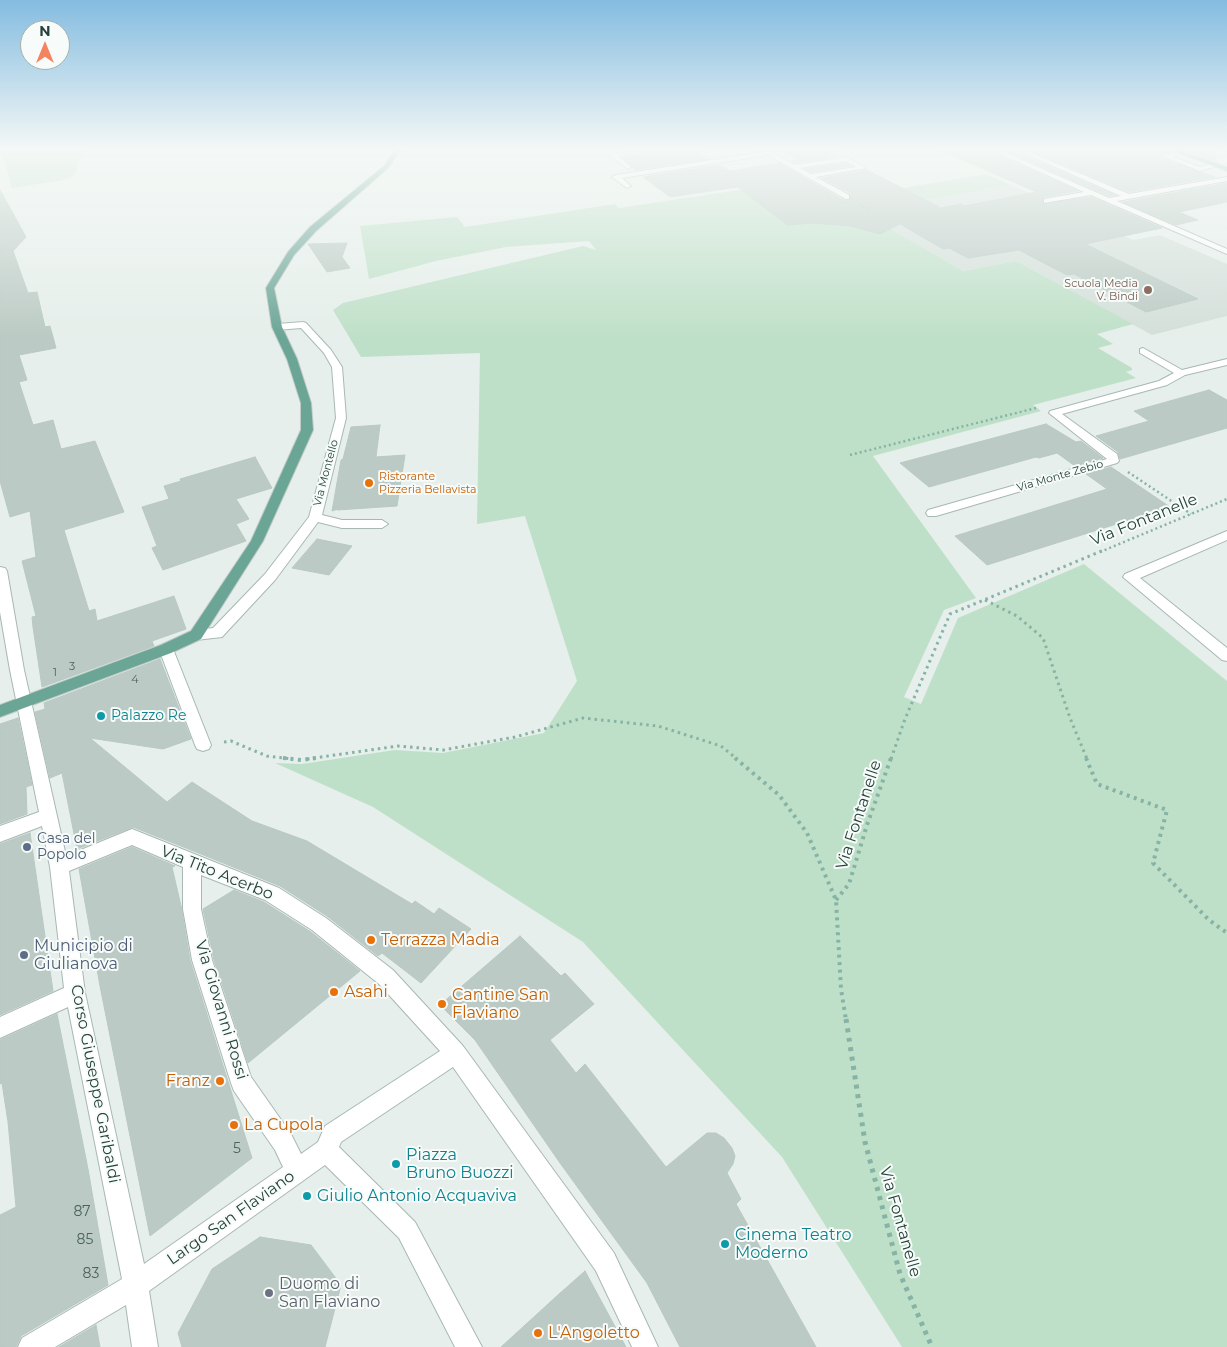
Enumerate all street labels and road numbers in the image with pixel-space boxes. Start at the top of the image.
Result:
street label: Via Montello [311,438,341,508]
street label: Via Monte Zebio [1015,457,1105,495]
street label: Via Fontanelle [1088,490,1200,550]
street label: Via Fontanelle [832,758,886,872]
street label: Via Tito Acerbo [158,842,276,904]
street label: Via Giovanni Rossi [191,938,251,1082]
street label: Corso Giuseppe Garibaldi [66,983,124,1185]
street label: Via Fontanelle [875,1165,925,1279]
street label: Largo San Flaviano [163,1167,299,1269]

